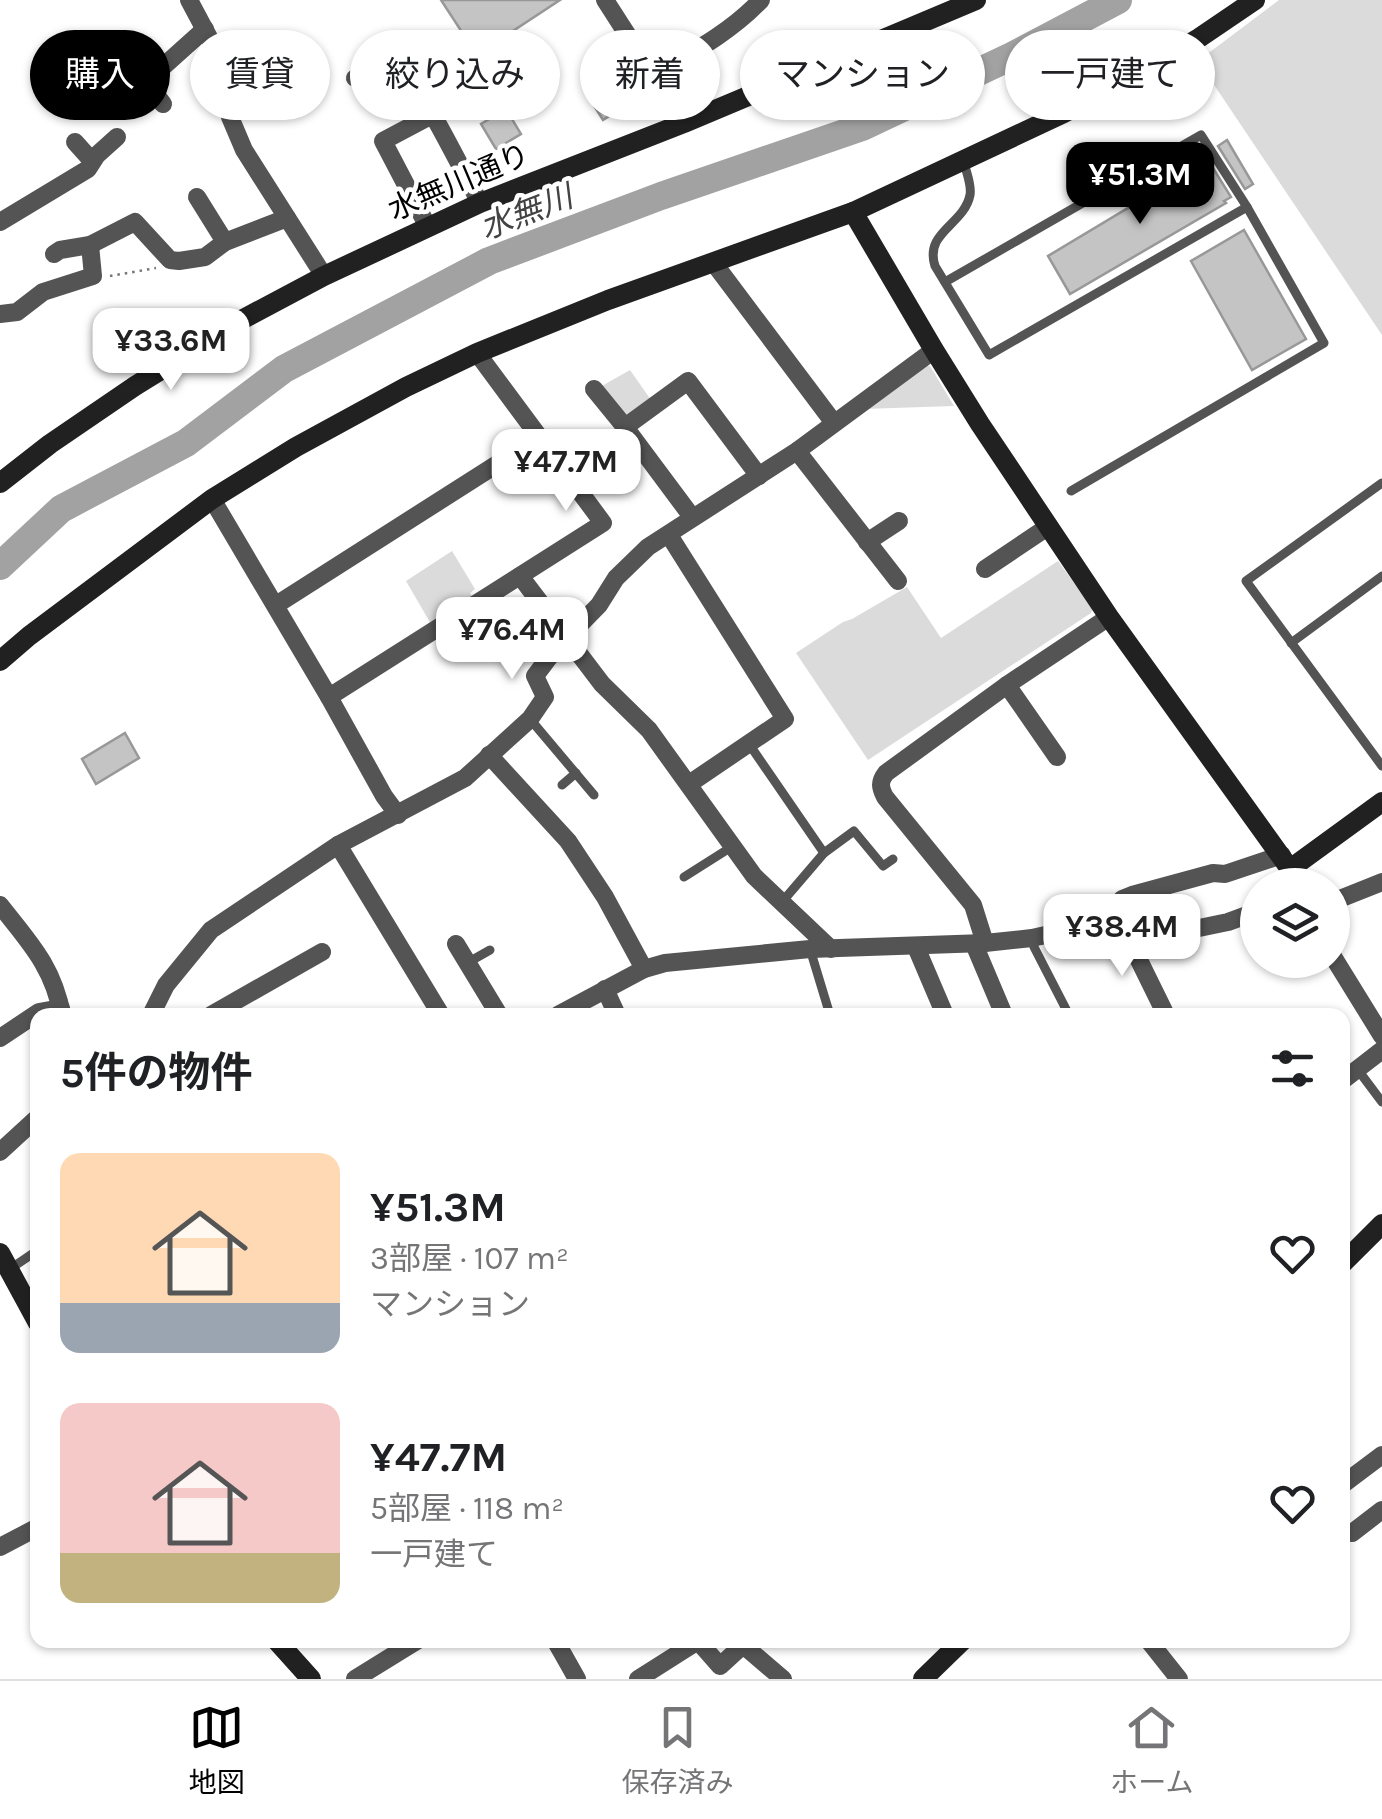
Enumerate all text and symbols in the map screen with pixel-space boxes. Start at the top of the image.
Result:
chip: 購入 [30,30,170,120]
chip: 賃貸 [190,30,330,120]
chip: 絞り込み [350,30,560,120]
chip: 新着 [580,30,720,120]
chip: マンション [740,30,985,120]
chip: 一戸建て [1005,30,1215,120]
street label: 水無川通り [383,136,535,228]
pin: ¥51.3M [1059,142,1221,227]
text: ¥51.3M [1088,156,1192,193]
water label: 水無川 [474,177,578,247]
pin: ¥33.6M [90,308,252,393]
text: ¥33.6M [115,322,227,359]
pin: ¥47.7M [485,429,647,514]
text: ¥47.7M [514,443,618,480]
pin: ¥76.4M [431,597,593,682]
text: ¥76.4M [458,611,566,648]
map controls [1240,868,1350,978]
button: layers [1240,868,1350,978]
pin: ¥38.4M [1041,894,1203,979]
text: ¥38.4M [1065,908,1179,945]
icon: filters [1265,1041,1320,1096]
text: 5件の物件 [60,1048,252,1098]
text: ¥51.3M [370,1182,506,1232]
icon: home [140,1193,260,1313]
icon: heart [1265,1226,1320,1281]
text: 3部屋 · 107 m² [370,1240,569,1277]
text: マンション [370,1286,530,1323]
text: ¥47.7M [370,1432,507,1482]
icon: home [140,1443,260,1563]
icon: heart [1265,1476,1320,1531]
text: 5部屋 · 118 m² [370,1490,564,1527]
text: 一戸建て [370,1536,498,1573]
tab: 地図 [188,1700,244,1800]
tab: 保存済み [621,1700,733,1800]
tab: ホーム [1110,1700,1194,1800]

